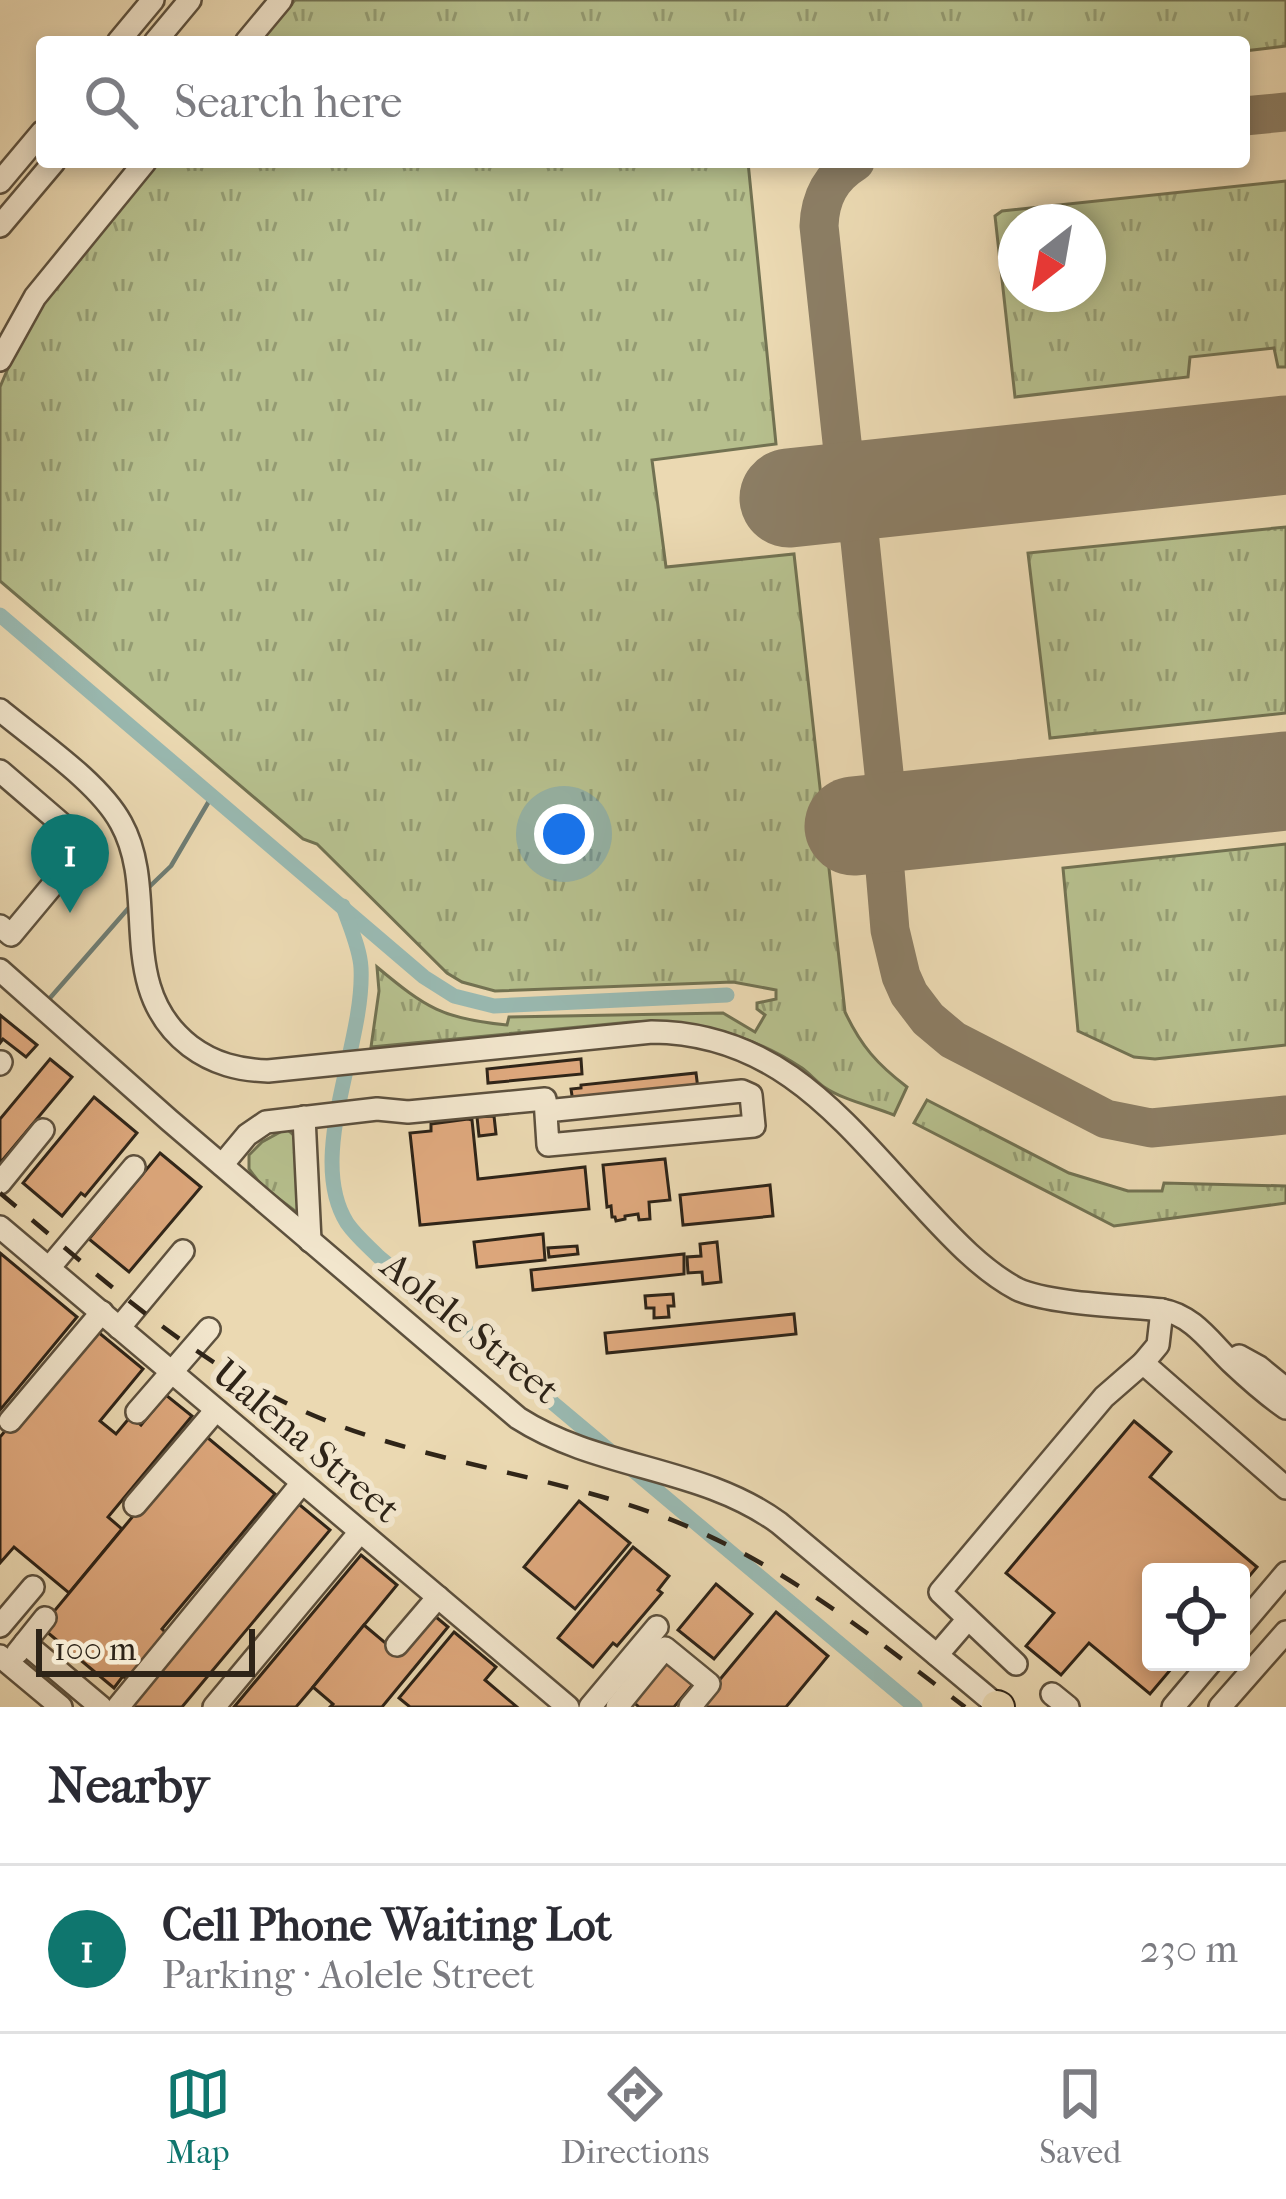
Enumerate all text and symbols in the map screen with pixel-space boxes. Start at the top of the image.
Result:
search box [36,36,1250,168]
icon: search [78,69,144,135]
text: Search here [174,76,402,129]
north arrow [998,204,1106,312]
your location [534,804,594,864]
pin: 1 [31,814,109,913]
street label: Aolele Street [371,1241,569,1413]
street label: Ualena Street [203,1349,409,1532]
map controls [1142,1563,1250,1671]
button: locate [1142,1563,1250,1671]
scale bar [36,1623,255,1676]
text: 100 m [54,1630,137,1669]
text: Nearby [48,1755,209,1815]
text: Cell Phone Waiting Lot [162,1899,612,1952]
text: 1 [80,1926,94,1972]
text: 230 m [1140,1926,1238,1972]
text: Parking · Aolele Street [162,1952,534,1998]
tab: Map [165,2061,231,2172]
tab: Directions [561,2061,709,2172]
tab: Saved [1039,2061,1121,2172]

